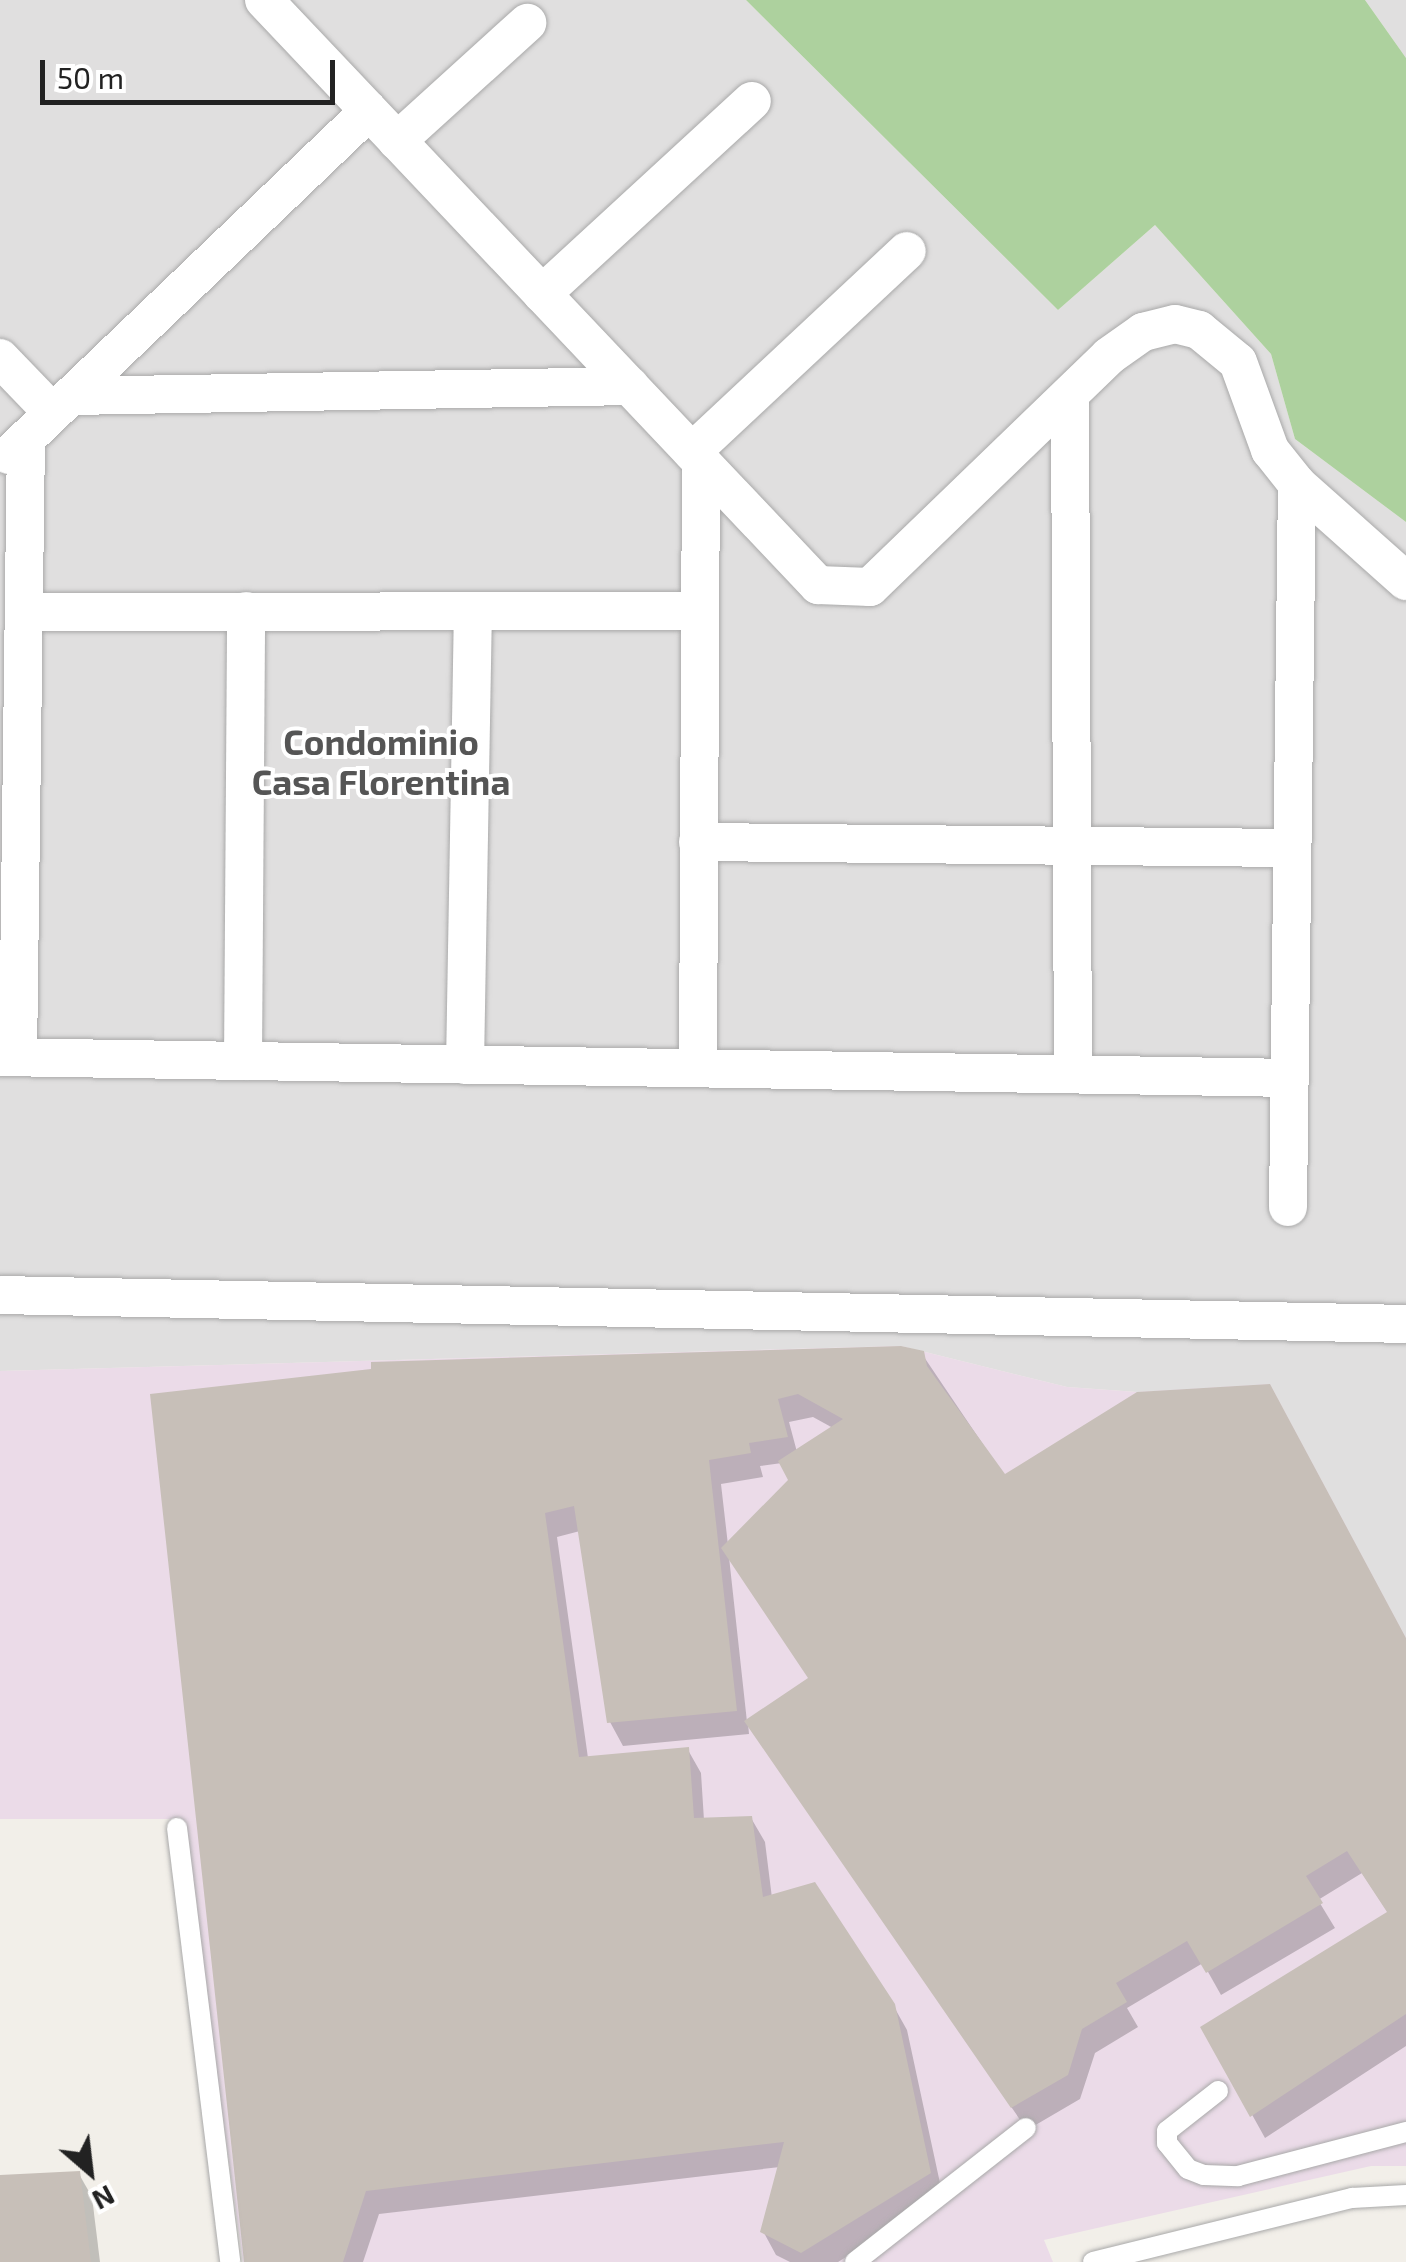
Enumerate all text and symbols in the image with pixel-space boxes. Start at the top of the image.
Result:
scale bar [45,40,340,102]
text: 50 m [57,59,124,95]
district label: Condominio Casa Florentina [252,720,510,802]
north arrow [40,2122,140,2222]
text: N [87,2179,121,2218]

